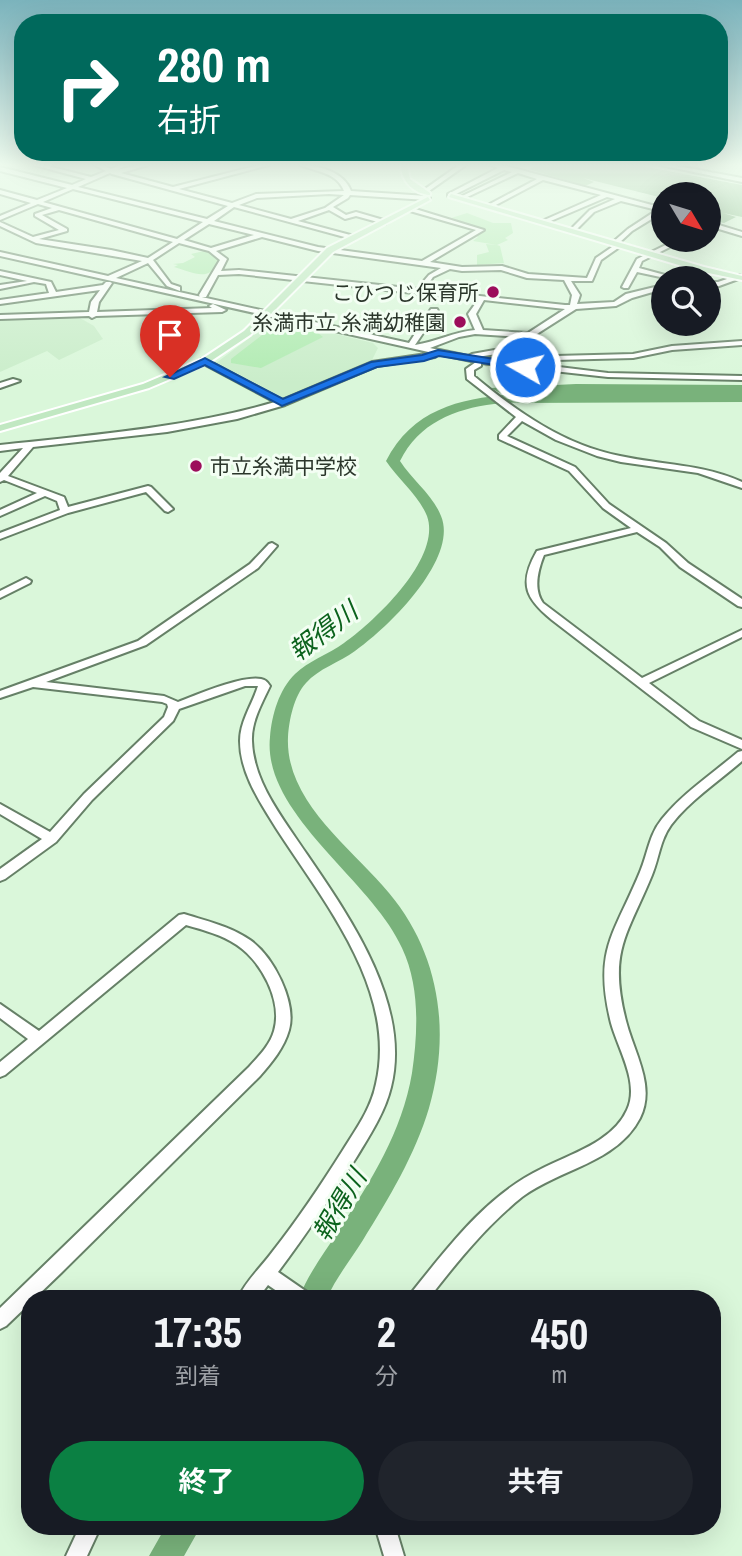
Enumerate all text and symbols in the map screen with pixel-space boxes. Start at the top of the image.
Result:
text: 280 m [157,31,271,97]
icon: right [42,42,133,133]
text: 右折 [157,98,221,141]
north arrow [651,182,721,252]
map controls [651,182,721,336]
button: search [651,266,721,336]
place label: こひつじ保育所 [332,278,479,307]
marker: こひつじ保育所 [485,284,501,300]
pin [140,305,200,377]
place label: 糸満市立 糸満幼稚園 [252,308,446,337]
marker: 糸満市立 糸満幼稚園 [452,314,468,330]
icon: arrive [151,316,189,354]
position arrow [488,330,562,404]
place label: 市立糸満中学校 [210,452,357,481]
marker: 市立糸満中学校 [188,458,204,474]
water label: 報得川 [281,592,367,668]
water label: 報得川 [304,1160,376,1247]
text: 17:35 [154,1304,242,1360]
text: 2 [377,1304,396,1360]
text: 450 [531,1306,588,1362]
text: m [552,1359,567,1390]
text: 到着 [175,1360,221,1391]
text: 分 [375,1360,398,1391]
button: 終了 [49,1441,364,1521]
button: 共有 [378,1441,693,1521]

